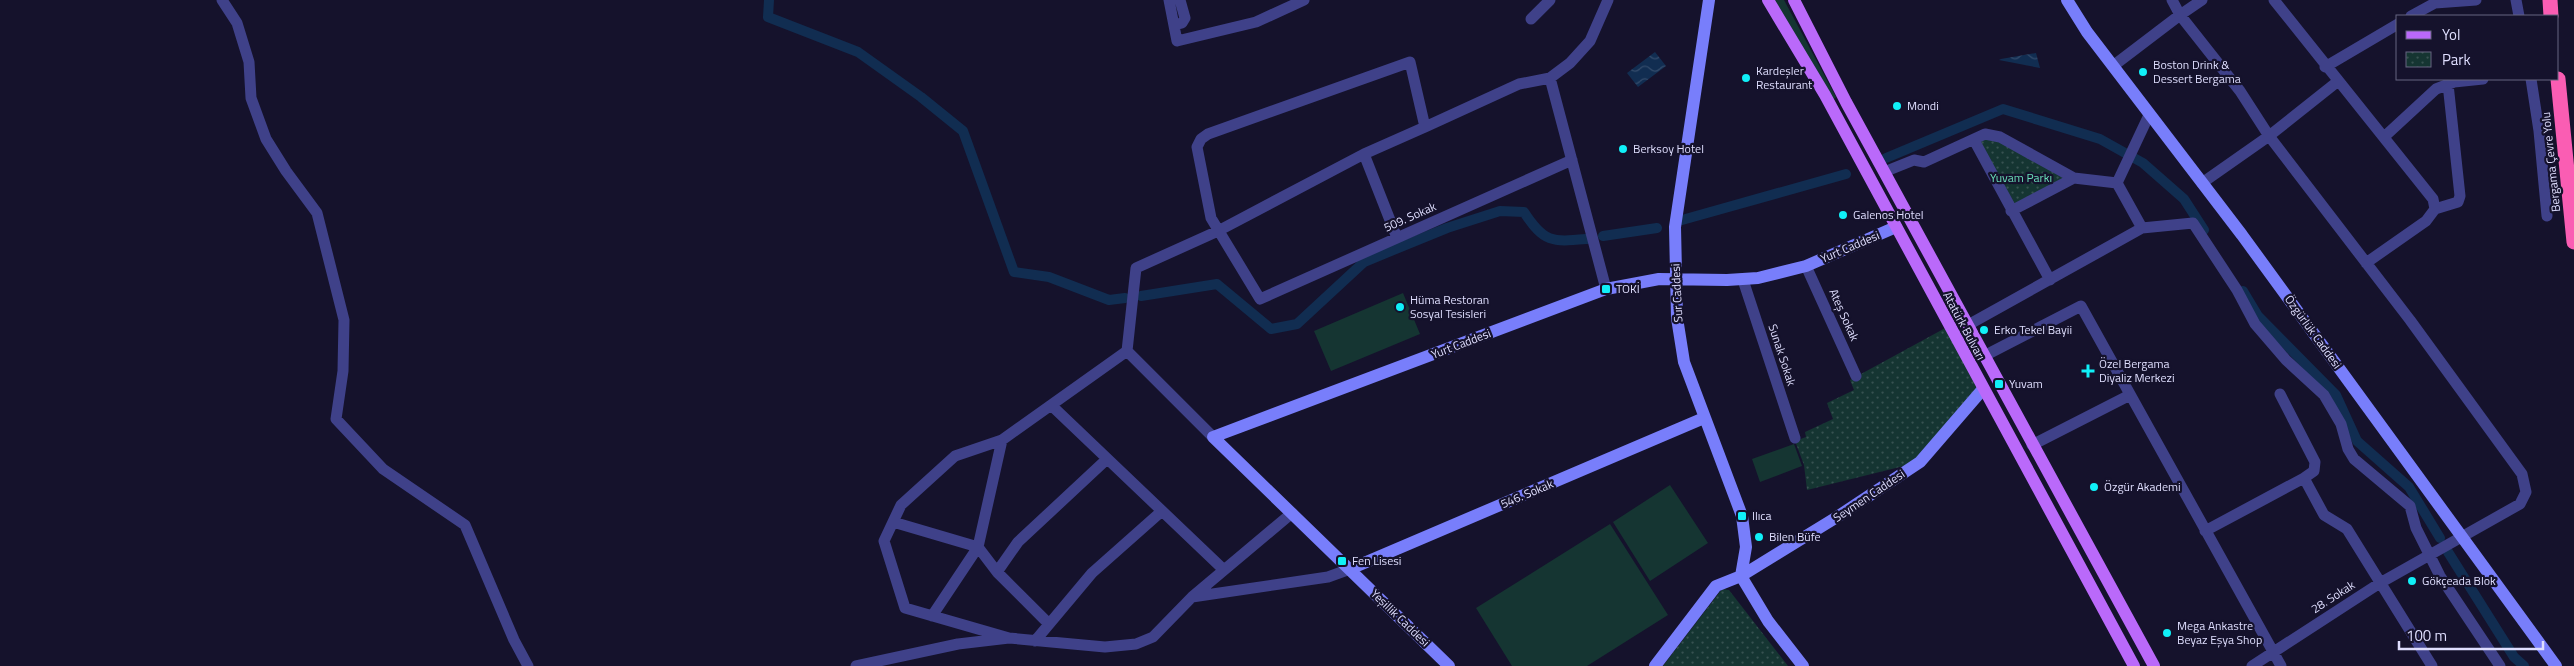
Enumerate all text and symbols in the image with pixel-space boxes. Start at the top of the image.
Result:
legend [2396,15,2559,80]
text: Yol [2442,23,2460,46]
text: Park [2442,48,2471,71]
place label: Boston Drink & Dessert Bergama [2153,55,2241,88]
place label: Kardeşler Restaurant [1756,61,1813,94]
marker: Boston Drink & Dessert Bergama [2137,66,2149,78]
marker: Kardeşler Restaurant [1740,72,1752,84]
place label: Mondi [1907,96,1939,115]
marker: Mondi [1891,100,1903,112]
street label: Bergama Çevre Yolu [2536,111,2565,213]
place label: Berksoy Hotel [1633,139,1704,158]
marker: Berksoy Hotel [1617,143,1629,155]
park label: Yuvam Parkı [1990,168,2052,187]
street label: 509. Sokak [1380,196,1439,237]
place label: Galenos Hotel [1853,205,1924,224]
marker: Galenos Hotel [1837,209,1849,221]
street label: Yurt Caddesi [1817,226,1882,268]
street label: Sur Caddesi [1665,263,1688,323]
place label: TOKİ [1616,279,1640,298]
marker: TOKİ [1600,283,1612,295]
street label: Ateş Sokak [1824,285,1865,344]
street label: Atatürk Bulvarı [1938,288,1991,363]
place label: Hüma Restoran Sosyal Tesisleri [1410,290,1489,323]
street label: Özgürlük Caddesi [2280,291,2347,373]
marker: Hüma Restoran Sosyal Tesisleri [1394,301,1406,313]
place label: Erko Tekel Bayii [1994,320,2072,339]
street label: Sunak Sokak [1764,321,1801,388]
street label: Yurt Caddesi [1428,323,1493,364]
marker: Erko Tekel Bayii [1978,324,1990,336]
place label: Özel Bergama Diyaliz Merkezi [2099,354,2175,387]
marker: Özel Bergama Diyaliz Merkezi [2081,364,2095,378]
place label: Yuvam [2009,374,2043,393]
marker: Yuvam [1993,378,2005,390]
street label: Seymen Caddesi [1829,465,1908,527]
street label: 546. Sokak [1497,474,1556,513]
place label: Özgür Akademi [2104,477,2181,496]
marker: Özgür Akademi [2088,481,2100,493]
place label: Ilıca [1752,506,1772,525]
marker: Ilıca [1736,510,1748,522]
place label: Bilen Büfe [1769,527,1821,546]
marker: Bilen Büfe [1753,531,1765,543]
place label: Fen Lisesi [1352,551,1401,570]
marker: Fen Lisesi [1336,555,1348,567]
place label: Gökçeada Blok [2422,571,2496,590]
street label: 28. Sokak [2307,575,2359,618]
marker: Gökçeada Blok [2406,575,2418,587]
street label: Yeşillik Caddesi [1366,584,1434,651]
place label: Mega Ankastre Beyaz Eşya Shop [2177,616,2262,649]
scale bar [2399,618,2543,650]
text: 100 m [2406,624,2447,647]
marker: Mega Ankastre Beyaz Eşya Shop [2161,627,2173,639]

